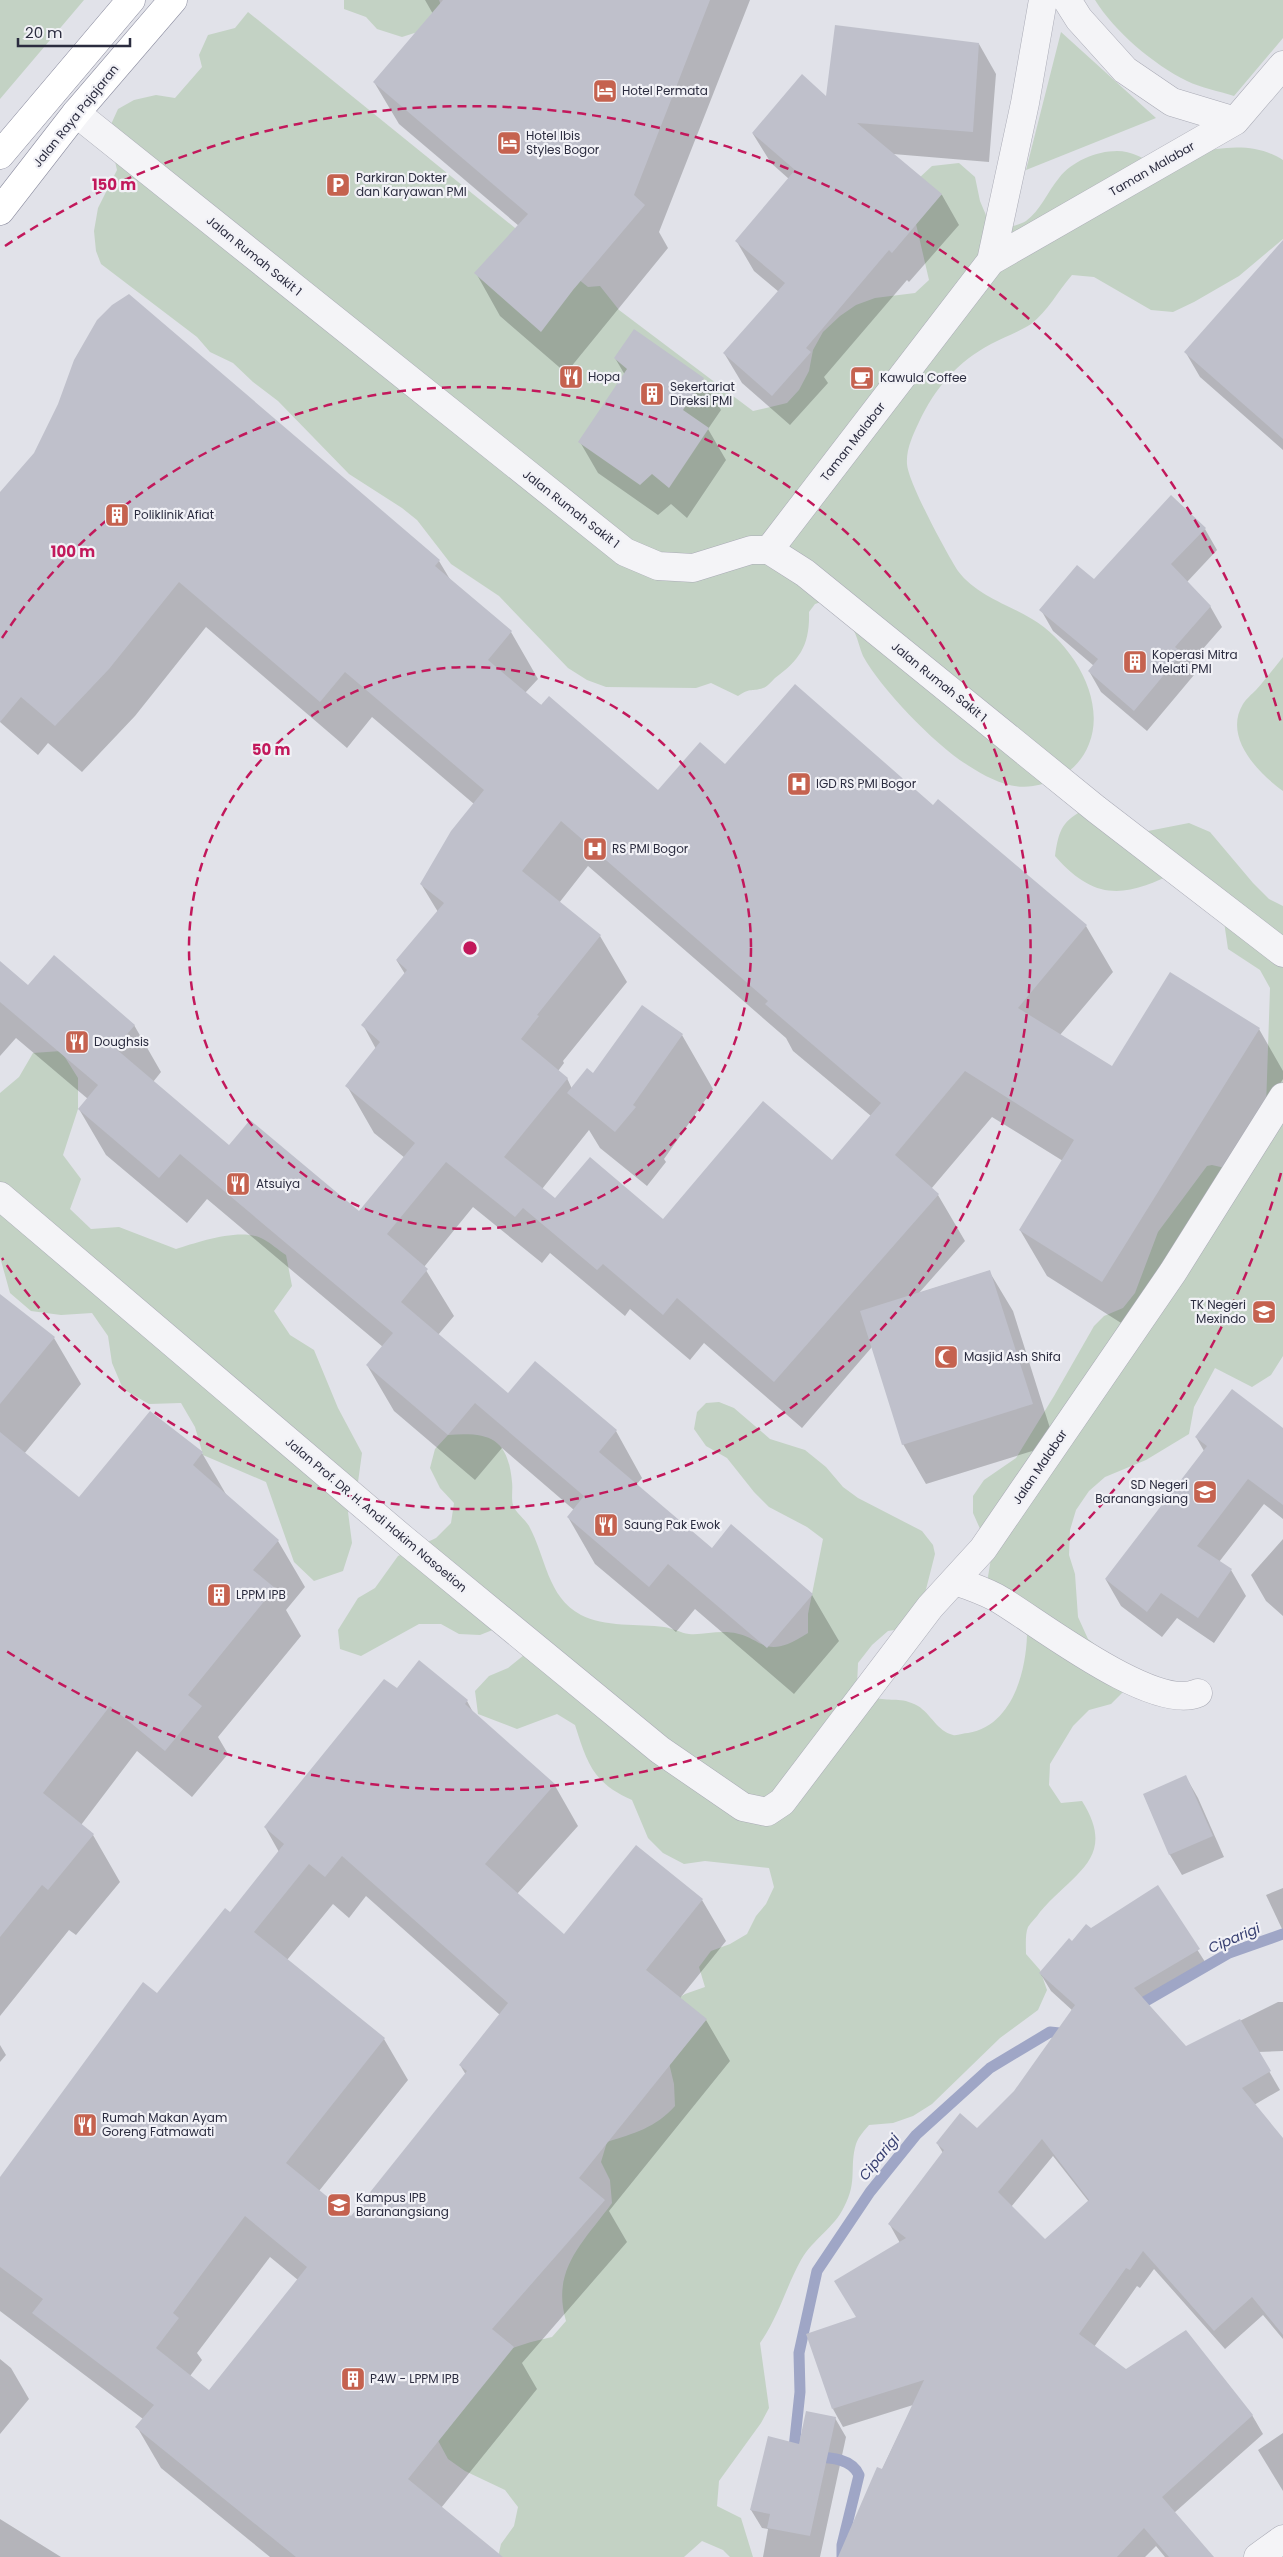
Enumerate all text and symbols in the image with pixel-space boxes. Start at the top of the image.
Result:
scale bar [18,15,130,47]
text: 20 m [25,22,63,43]
street label: Jalan Raya Pajajaran [29,61,122,171]
hotel icon: Hotel Permata [592,78,618,104]
place label: Hotel Permata [622,82,708,99]
place label: Hotel Ibis Styles Bogor [526,127,600,158]
hotel icon: Hotel Ibis Styles Bogor [496,130,522,156]
street label: Taman Malabar [1106,137,1198,200]
place label: Parkiran Dokter dan Karyawan PMI [356,169,467,200]
parking icon: Parkiran Dokter dan Karyawan PMI [325,172,351,198]
text: 150 m [92,174,136,195]
street label: Jalan Rumah Sakit 1 [203,212,306,299]
restaurant icon: Hopa [558,364,584,390]
cafe icon: Kawula Coffee [849,365,875,391]
place label: Hopa [588,368,620,385]
place label: Kawula Coffee [880,369,967,386]
place label: Sekertariat Direksi PMI [670,378,735,409]
building icon: Sekertariat Direksi PMI [639,381,665,407]
street label: Taman Malabar [816,398,889,485]
street label: Jalan Rumah Sakit 1 [519,465,623,552]
building icon: Poliklinik Afiat [104,502,130,528]
place label: Poliklinik Afiat [134,506,214,523]
text: 100 m [51,541,95,562]
street label: Jalan Rumah Sakit 1 [888,638,991,725]
place label: Koperasi Mitra Melati PMI [1152,646,1238,677]
building icon: Koperasi Mitra Melati PMI [1122,649,1148,675]
text: 50 m [252,739,290,760]
hospital icon: IGD RS PMI Bogor [786,771,812,797]
place label: IGD RS PMI Bogor [816,775,917,792]
hospital icon: RS PMI Bogor [582,836,608,862]
place label: RS PMI Bogor [612,840,689,857]
centre of rings [461,939,479,957]
restaurant icon: Doughsis [64,1029,90,1055]
place label: Doughsis [94,1033,149,1050]
restaurant icon: Atsuiya [225,1171,251,1197]
place label: Atsuiya [256,1175,300,1192]
place label: TK Negeri Mexindo [1190,1296,1246,1327]
school or university icon: TK Negeri Mexindo [1251,1299,1277,1325]
mosque icon: Masjid Ash Shifa [933,1344,959,1370]
place label: Masjid Ash Shifa [964,1348,1061,1365]
street label: Jalan Malabar [1008,1426,1071,1507]
street label: Jalan Prof. DR. H. Andi Hakim Nasoetion [282,1433,471,1596]
place label: SD Negeri Baranangsiang [1095,1476,1188,1507]
school or university icon: SD Negeri Baranangsiang [1192,1479,1218,1505]
restaurant icon: Saung Pak Ewok [593,1512,619,1538]
place label: Saung Pak Ewok [624,1516,721,1533]
building icon: LPPM IPB [206,1582,232,1608]
place label: LPPM IPB [236,1586,286,1603]
water label: Ciparigi [1205,1918,1264,1958]
place label: Rumah Makan Ayam Goreng Fatmawati [102,2109,227,2140]
restaurant icon: Rumah Makan Ayam Goreng Fatmawati [72,2112,98,2138]
water label: Ciparigi [854,2129,904,2185]
place label: Kampus IPB Baranangsiang [356,2189,449,2220]
school or university icon: Kampus IPB Baranangsiang [326,2192,352,2218]
building icon: P4W - LPPM IPB [340,2366,366,2392]
place label: P4W - LPPM IPB [370,2370,459,2387]

